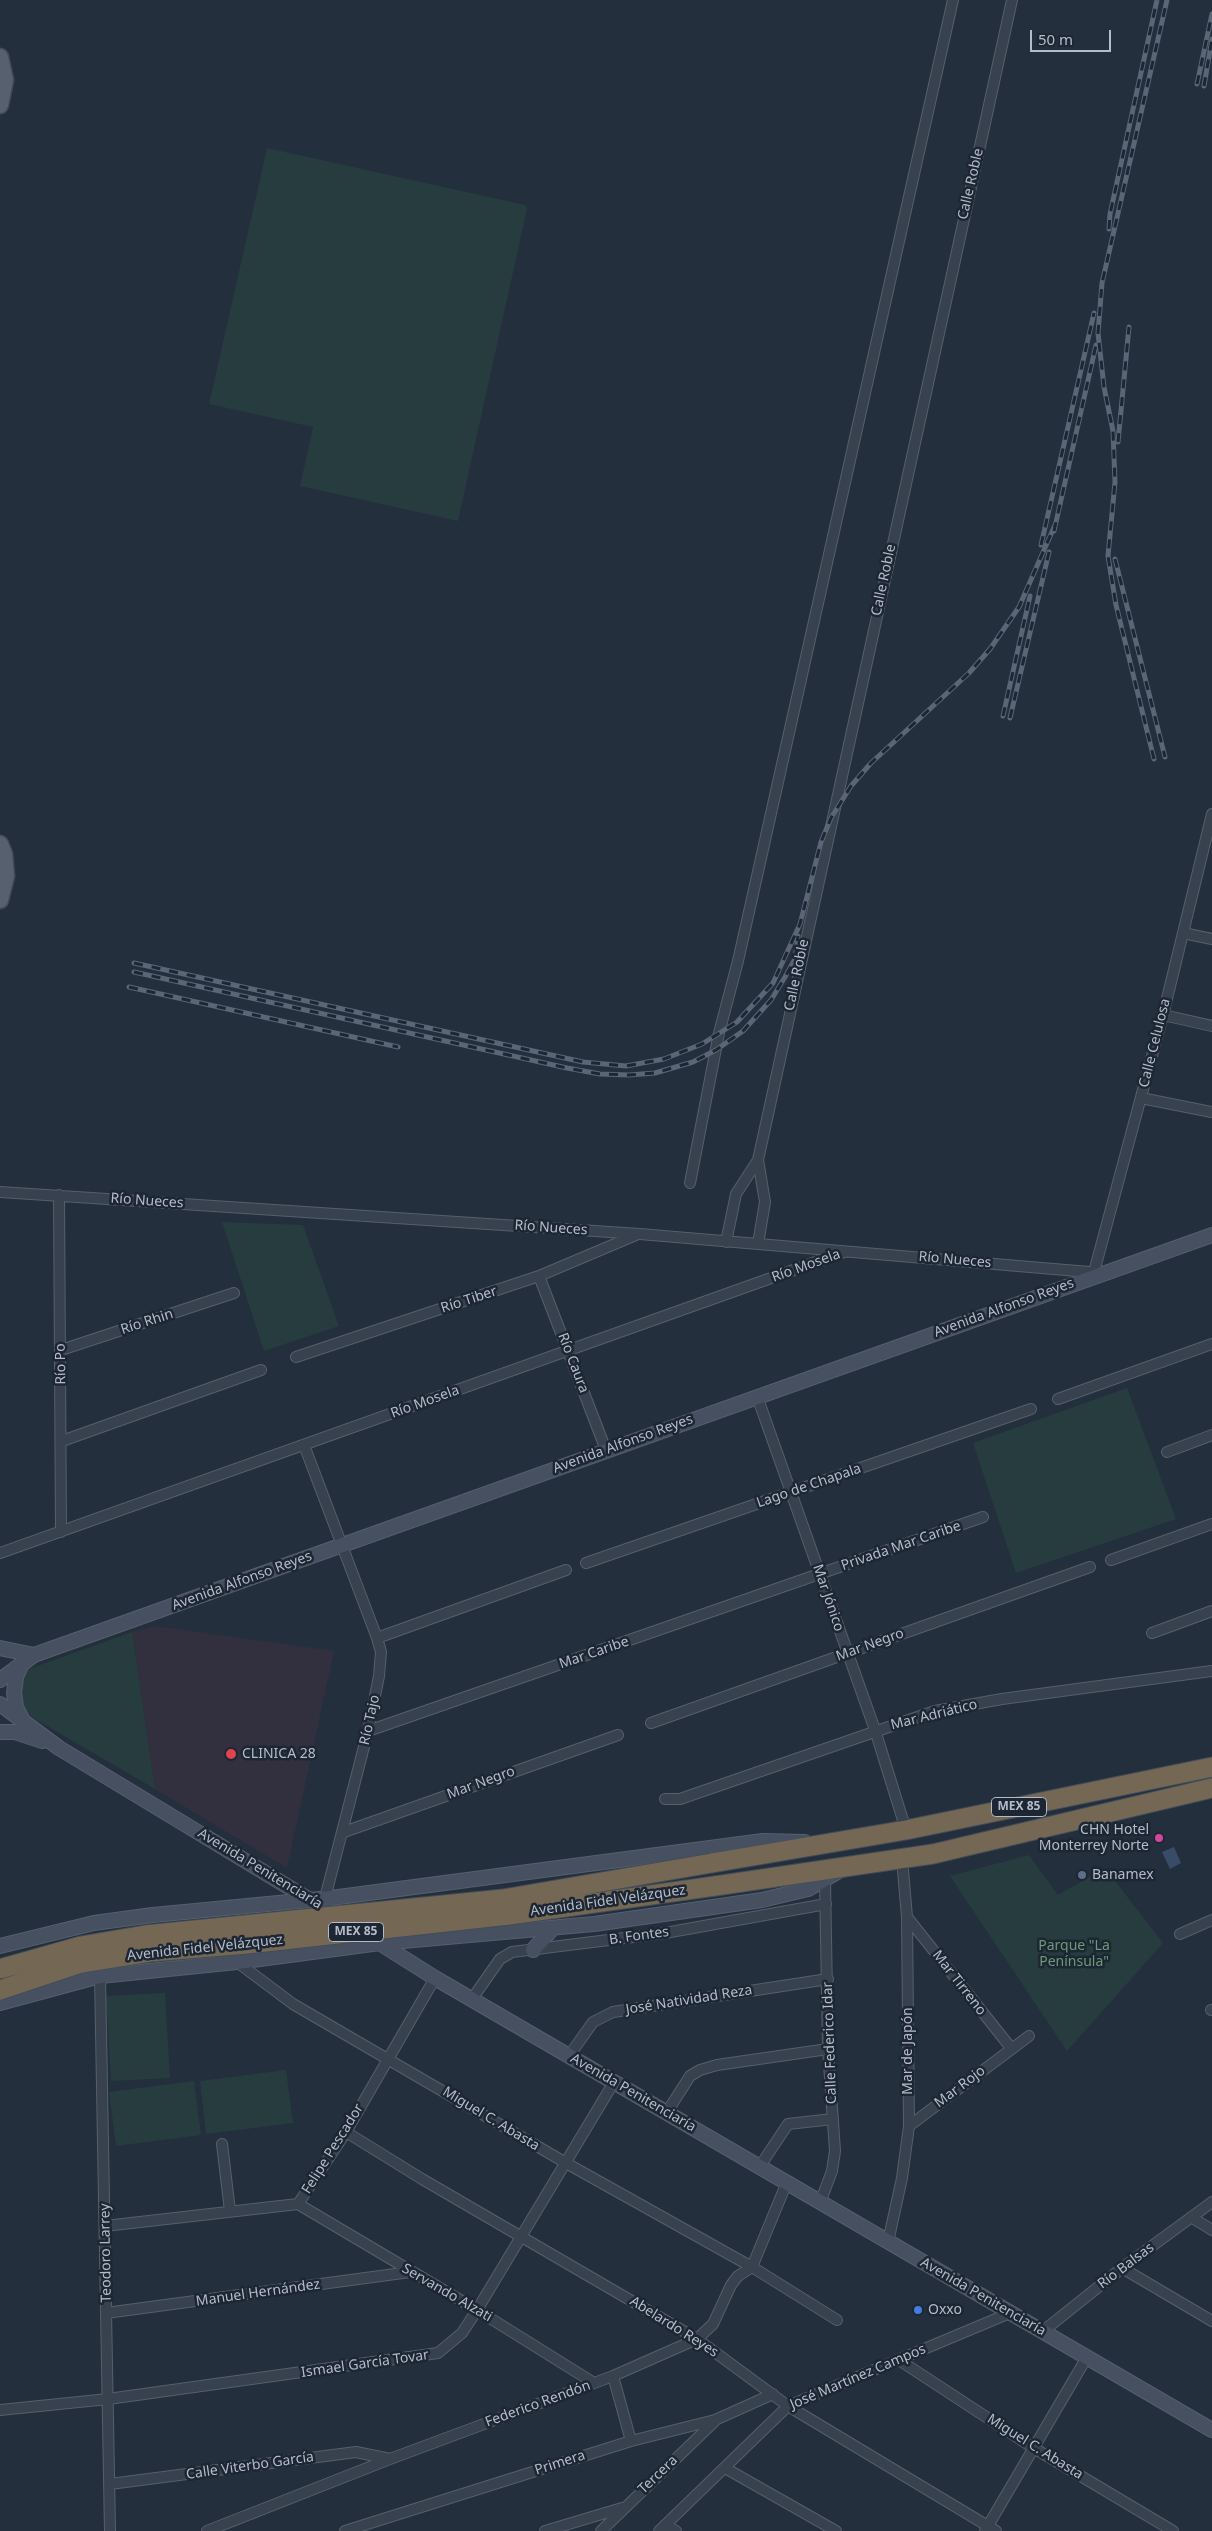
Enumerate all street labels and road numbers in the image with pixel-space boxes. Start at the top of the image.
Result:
street label: Calle Roble [955,147,987,221]
street label: Calle Roble [868,543,900,617]
street label: Calle Roble [781,938,813,1012]
street label: Calle Celulosa [1136,997,1174,1089]
street label: Río Nueces [110,1190,184,1212]
street label: Río Nueces [514,1217,588,1239]
street label: Río Mosela [769,1246,843,1286]
street label: Río Nueces [918,1248,992,1272]
street label: Avenida Alfonso Reyes [932,1275,1076,1341]
street label: Río Tiber [439,1283,499,1317]
street label: Río Rhin [119,1306,175,1338]
street label: Río Caura [554,1331,592,1395]
street label: Río Po [52,1343,70,1385]
street label: Río Mosela [388,1382,462,1422]
street label: Avenida Alfonso Reyes [551,1411,695,1477]
street label: Lago de Chapala [755,1460,863,1512]
street label: Privada Mar Caribe [839,1518,963,1574]
street label: Avenida Alfonso Reyes [170,1548,314,1614]
street label: Mar Jónico [809,1562,847,1634]
street label: Mar Negro [834,1625,906,1665]
street label: Mar Caribe [557,1633,631,1673]
street label: Río Tajo [356,1693,384,1747]
street label: Mar Adriático [889,1696,979,1734]
street label: Mar Negro [445,1763,517,1803]
road number: MEX 85 [992,1798,1046,1816]
street label: Avenida Penitenciaría [195,1825,325,1913]
street label: Avenida Fidel Velázquez [529,1882,687,1920]
road number: MEX 85 [328,1922,384,1941]
street label: B. Fontes [608,1923,670,1949]
street label: Avenida Fidel Velázquez [126,1931,284,1965]
street label: Mar Tirreno [928,1947,990,2019]
street label: José Natividad Reza [624,1982,754,2018]
street label: Calle Federico Idar [819,1982,841,2104]
street label: Mar de Japón [900,2007,916,2095]
street label: Avenida Penitenciaría [567,2050,699,2136]
street label: Mar Rojo [931,2062,989,2112]
street label: Miguel C. Abasta [440,2083,542,2155]
street label: Felipe Pescador [299,2101,367,2197]
street label: Teodoro Larrey [97,2203,115,2303]
street label: Río Balsas [1094,2239,1158,2293]
street label: Avenida Penitenciaría [917,2254,1049,2340]
street label: Servando Alzati [399,2260,495,2326]
street label: Manuel Hernández [195,2276,321,2310]
street label: Abelardo Reyes [627,2293,721,2361]
street label: José Martínez Campos [788,2341,928,2413]
street label: Ismael García Tovar [300,2347,430,2381]
street label: Federico Rendón [483,2377,593,2431]
street label: Miguel C. Abasta [984,2411,1086,2483]
street label: Primera [533,2447,587,2479]
street label: Calle Viterbo García [185,2449,315,2483]
street label: Tercera [635,2452,681,2498]

